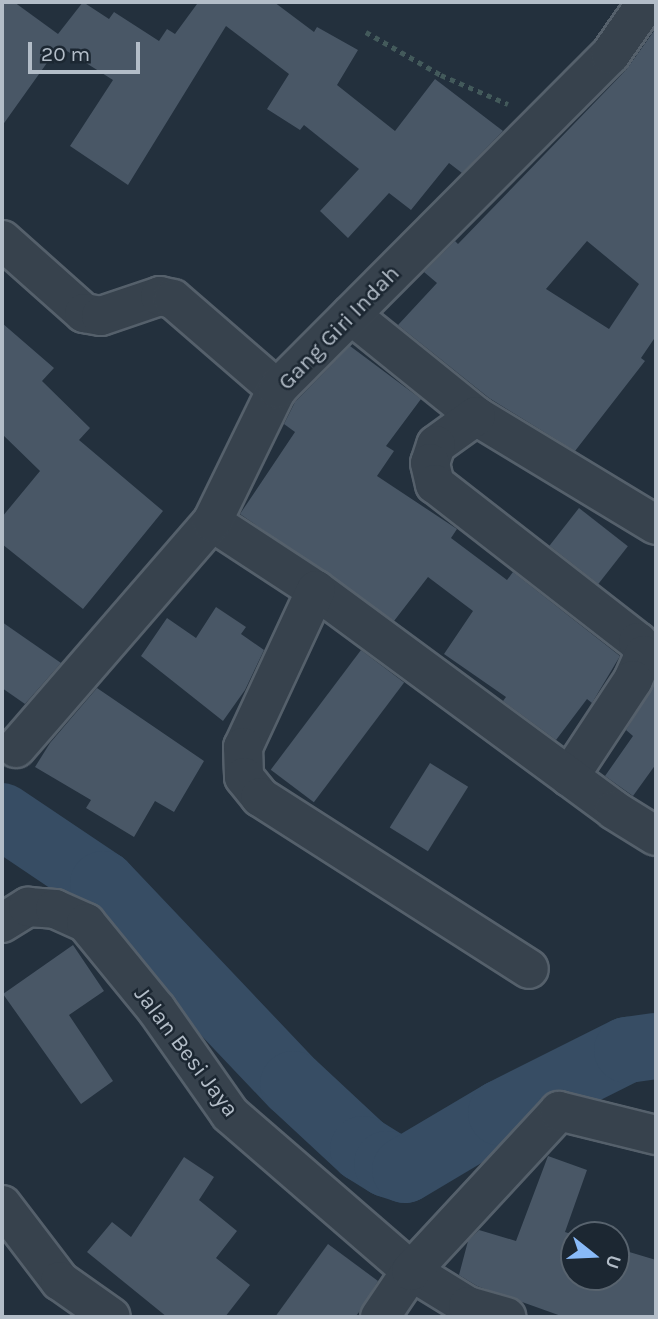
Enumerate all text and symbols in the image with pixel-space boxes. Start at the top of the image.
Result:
scale bar [32,28,144,72]
text: 20 m [41,42,90,66]
street label: Gang Giri Indah [273,260,405,396]
street label: Jalan Besi Jaya [128,981,244,1123]
north arrow [560,1221,630,1291]
text: U [601,1252,626,1272]

